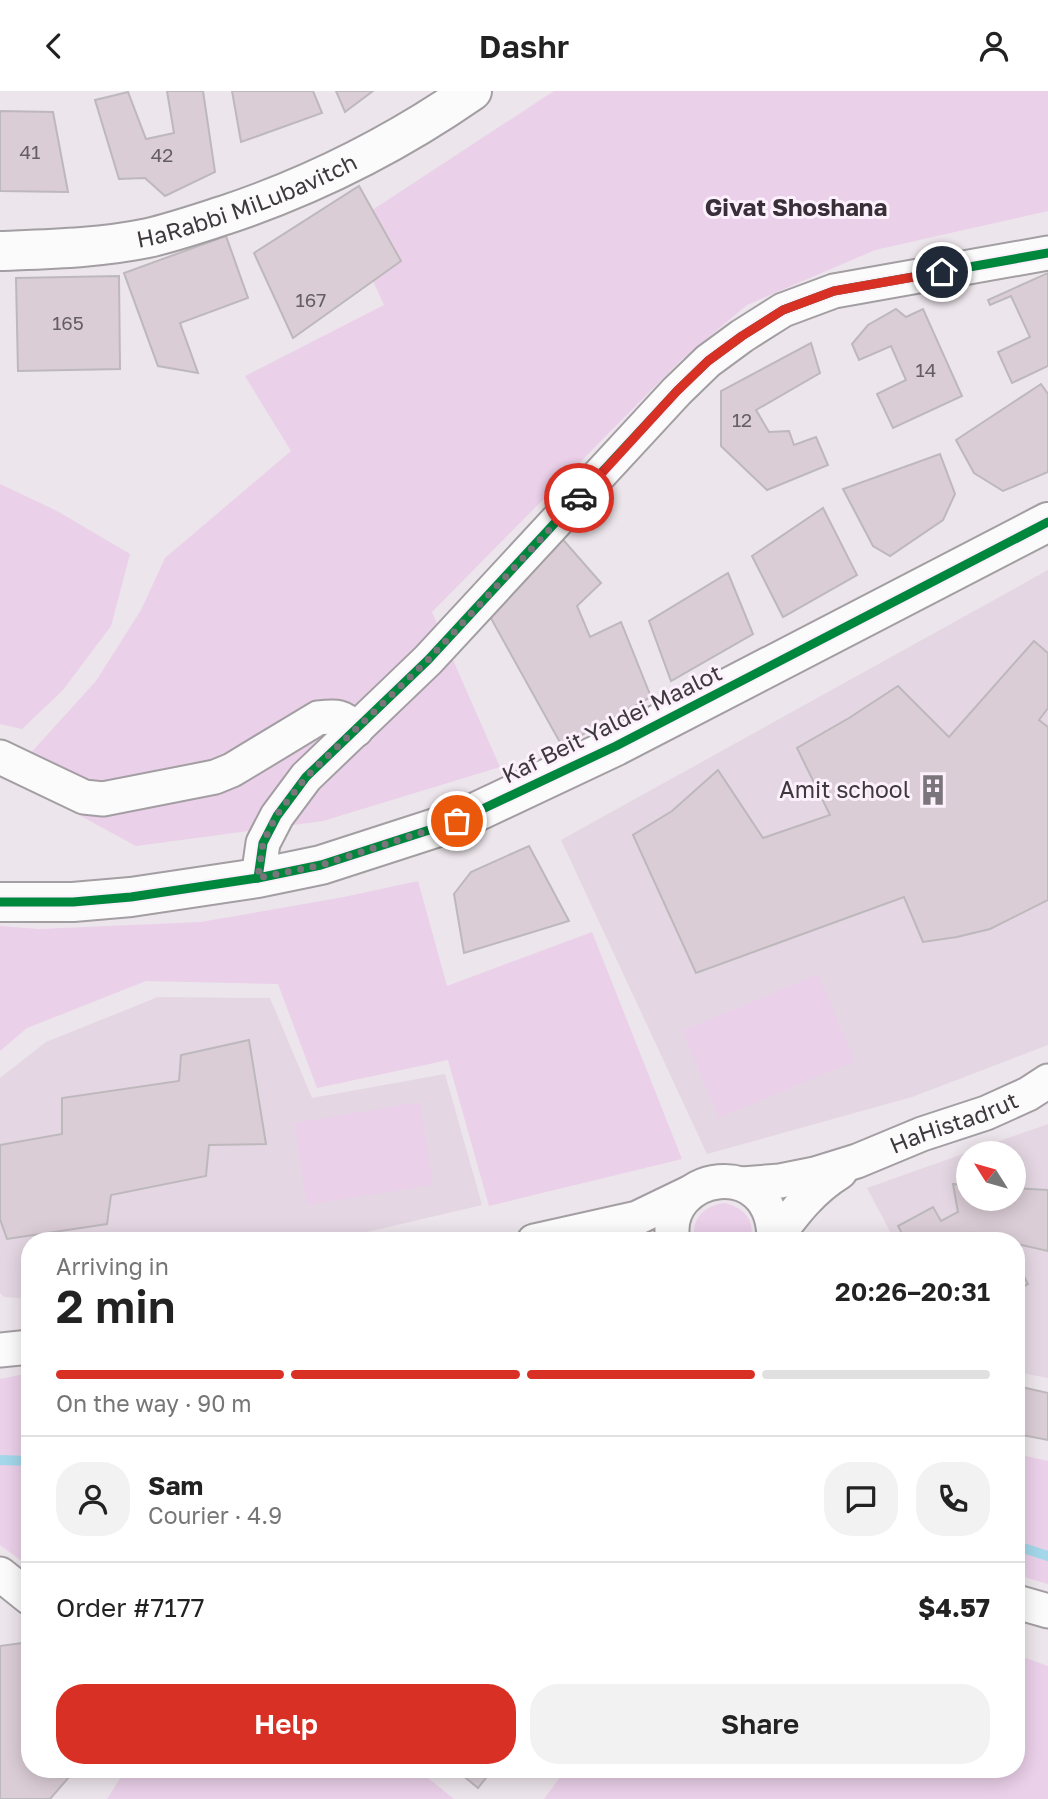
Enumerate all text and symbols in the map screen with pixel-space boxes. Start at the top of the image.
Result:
icon: back [35,27,73,65]
text: Dashr [479,27,569,65]
icon: person [975,27,1013,65]
house number: 41 [20,140,40,163]
house number: 42 [151,143,173,166]
street label: HaRabbi MiLubavitch [134,147,361,253]
district label: Givat Shoshana [705,192,887,221]
pin [912,242,972,302]
icon: home [923,253,961,291]
house number: 167 [296,288,326,311]
house number: 165 [52,311,84,334]
house number: 14 [916,358,936,381]
house number: 12 [732,408,752,431]
courier [544,463,614,533]
icon: car [560,479,598,517]
street label: Kaf Beit Yaldei Maalot [497,658,726,788]
building icon: Amit school [916,773,950,807]
place label: Amit school [779,775,910,803]
pin [427,791,487,851]
icon: bag [438,802,476,840]
street label: HaHistadrut [885,1085,1022,1159]
north arrow [956,1141,1026,1211]
map controls [956,1141,1026,1211]
text: Arriving in [56,1252,169,1280]
text: 20:26–20:31 [835,1276,990,1307]
text: 2 min [56,1278,176,1333]
text: On the way · 90 m [56,1389,252,1417]
button: person [56,1462,130,1536]
button: chat [824,1462,898,1536]
button: phone [916,1462,990,1536]
text: Sam [148,1470,203,1501]
text: Courier · 4.9 [148,1501,282,1529]
text: Order #7177 [56,1592,204,1623]
text: $4.57 [918,1592,990,1623]
button: Help [56,1684,516,1764]
button: Share [530,1684,990,1764]

